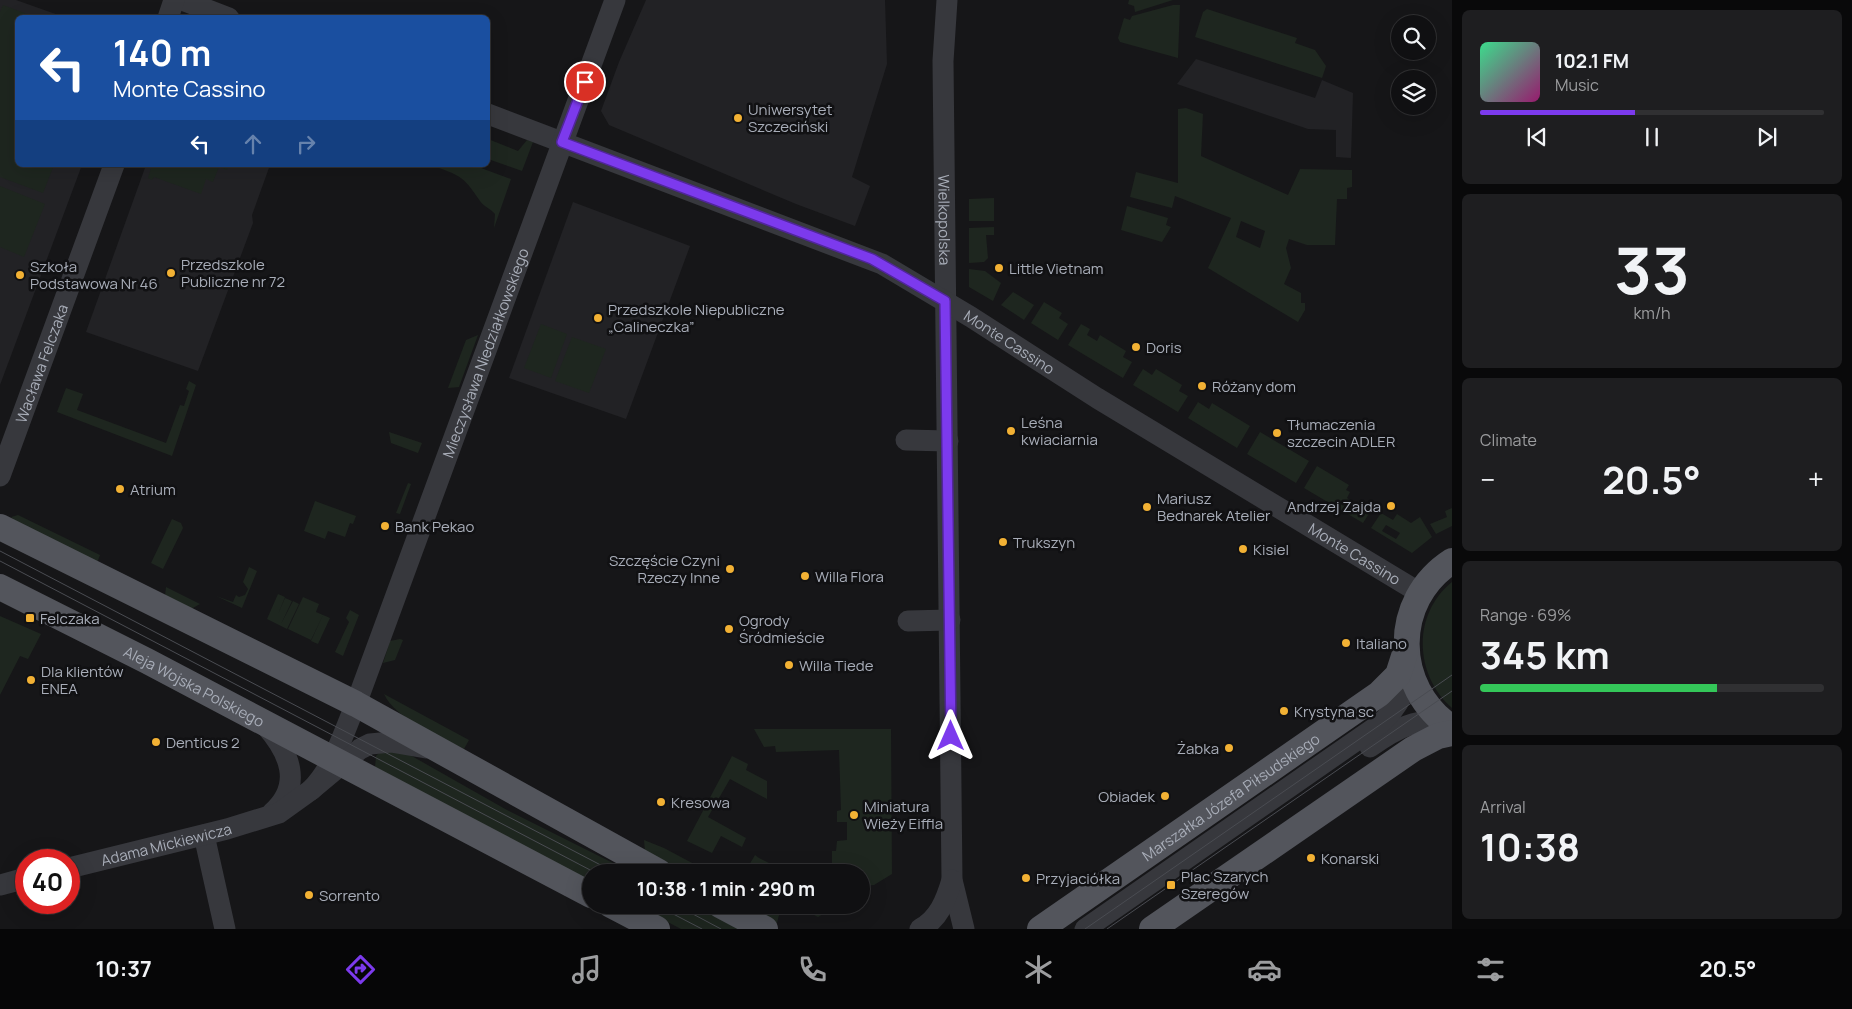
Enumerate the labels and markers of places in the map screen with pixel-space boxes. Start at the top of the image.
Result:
pin [564,61,606,103]
place label: Uniwersytet Szczeciński [748,99,833,137]
marker: Uniwersytet Szczeciński [732,112,744,124]
place label: Przedszkole Publiczne nr 72 [181,254,285,292]
place label: Szkoła Podstawowa Nr 46 [30,256,158,294]
place label: Little Vietnam [1009,258,1104,279]
marker: Little Vietnam [993,262,1005,274]
marker: Przedszkole Publiczne nr 72 [165,267,177,279]
marker: Szkoła Podstawowa Nr 46 [14,269,26,281]
place label: Przedszkole Niepubliczne „Calineczka” [608,299,785,337]
marker: Przedszkole Niepubliczne „Calineczka” [592,312,604,324]
place label: Doris [1146,337,1182,358]
marker: Doris [1130,341,1142,353]
place label: Różany dom [1212,376,1296,397]
marker: Różany dom [1196,380,1208,392]
place label: Leśna kwiaciarnia [1021,412,1098,450]
place label: Tłumaczenia szczecin ADLER [1287,414,1395,452]
marker: Leśna kwiaciarnia [1005,425,1017,437]
marker: Tłumaczenia szczecin ADLER [1271,427,1283,439]
place label: Atrium [130,479,176,500]
marker: Atrium [114,483,126,495]
place label: Mariusz Bednarek Atelier [1157,488,1271,526]
place label: Andrzej Zajda [1287,496,1381,517]
marker: Andrzej Zajda [1385,500,1397,512]
marker: Mariusz Bednarek Atelier [1141,501,1153,513]
place label: Bank Pekao [395,516,474,537]
marker: Bank Pekao [379,520,391,532]
place label: Trukszyn [1013,532,1075,553]
marker: Trukszyn [997,536,1009,548]
place label: Kisiel [1253,539,1289,560]
marker: Kisiel [1237,543,1249,555]
place label: Szczęście Czyni Rzeczy Inne [609,550,720,588]
marker: Szczęście Czyni Rzeczy Inne [724,563,736,575]
place label: Willa Flora [815,566,884,587]
marker: Willa Flora [799,570,811,582]
place label: Felczaka [40,608,100,629]
place label: Ogrody Śródmieście [739,610,825,648]
marker: Felczaka [24,612,36,624]
marker: Ogrody Śródmieście [723,623,735,635]
place label: Italiano [1356,633,1407,654]
marker: Italiano [1340,637,1352,649]
place label: Willa Tiede [799,655,874,676]
marker: Willa Tiede [783,659,795,671]
place label: Dla klientów ENEA [41,661,124,699]
marker: Dla klientów ENEA [25,674,37,686]
place label: Krystyna sc [1294,701,1374,722]
marker: Krystyna sc [1278,705,1290,717]
place label: Denticus 2 [166,732,240,753]
marker: Denticus 2 [150,736,162,748]
place label: Żabka [1177,738,1219,759]
marker: Żabka [1223,742,1235,754]
place label: Obiadek [1098,786,1156,807]
marker: Obiadek [1159,790,1171,802]
place label: Kresowa [671,792,730,813]
marker: Kresowa [655,796,667,808]
place label: Miniatura Wieży Eiffla [864,796,943,834]
marker: Miniatura Wieży Eiffla [848,809,860,821]
place label: Konarski [1321,848,1379,869]
marker: Konarski [1305,852,1317,864]
place label: Plac Szarych Szeregów [1181,866,1268,904]
place label: Przyjaciółka [1036,868,1120,889]
marker: Przyjaciółka [1020,872,1032,884]
marker: Plac Szarych Szeregów [1165,879,1177,891]
place label: Sorrento [319,885,380,906]
marker: Sorrento [303,889,315,901]

